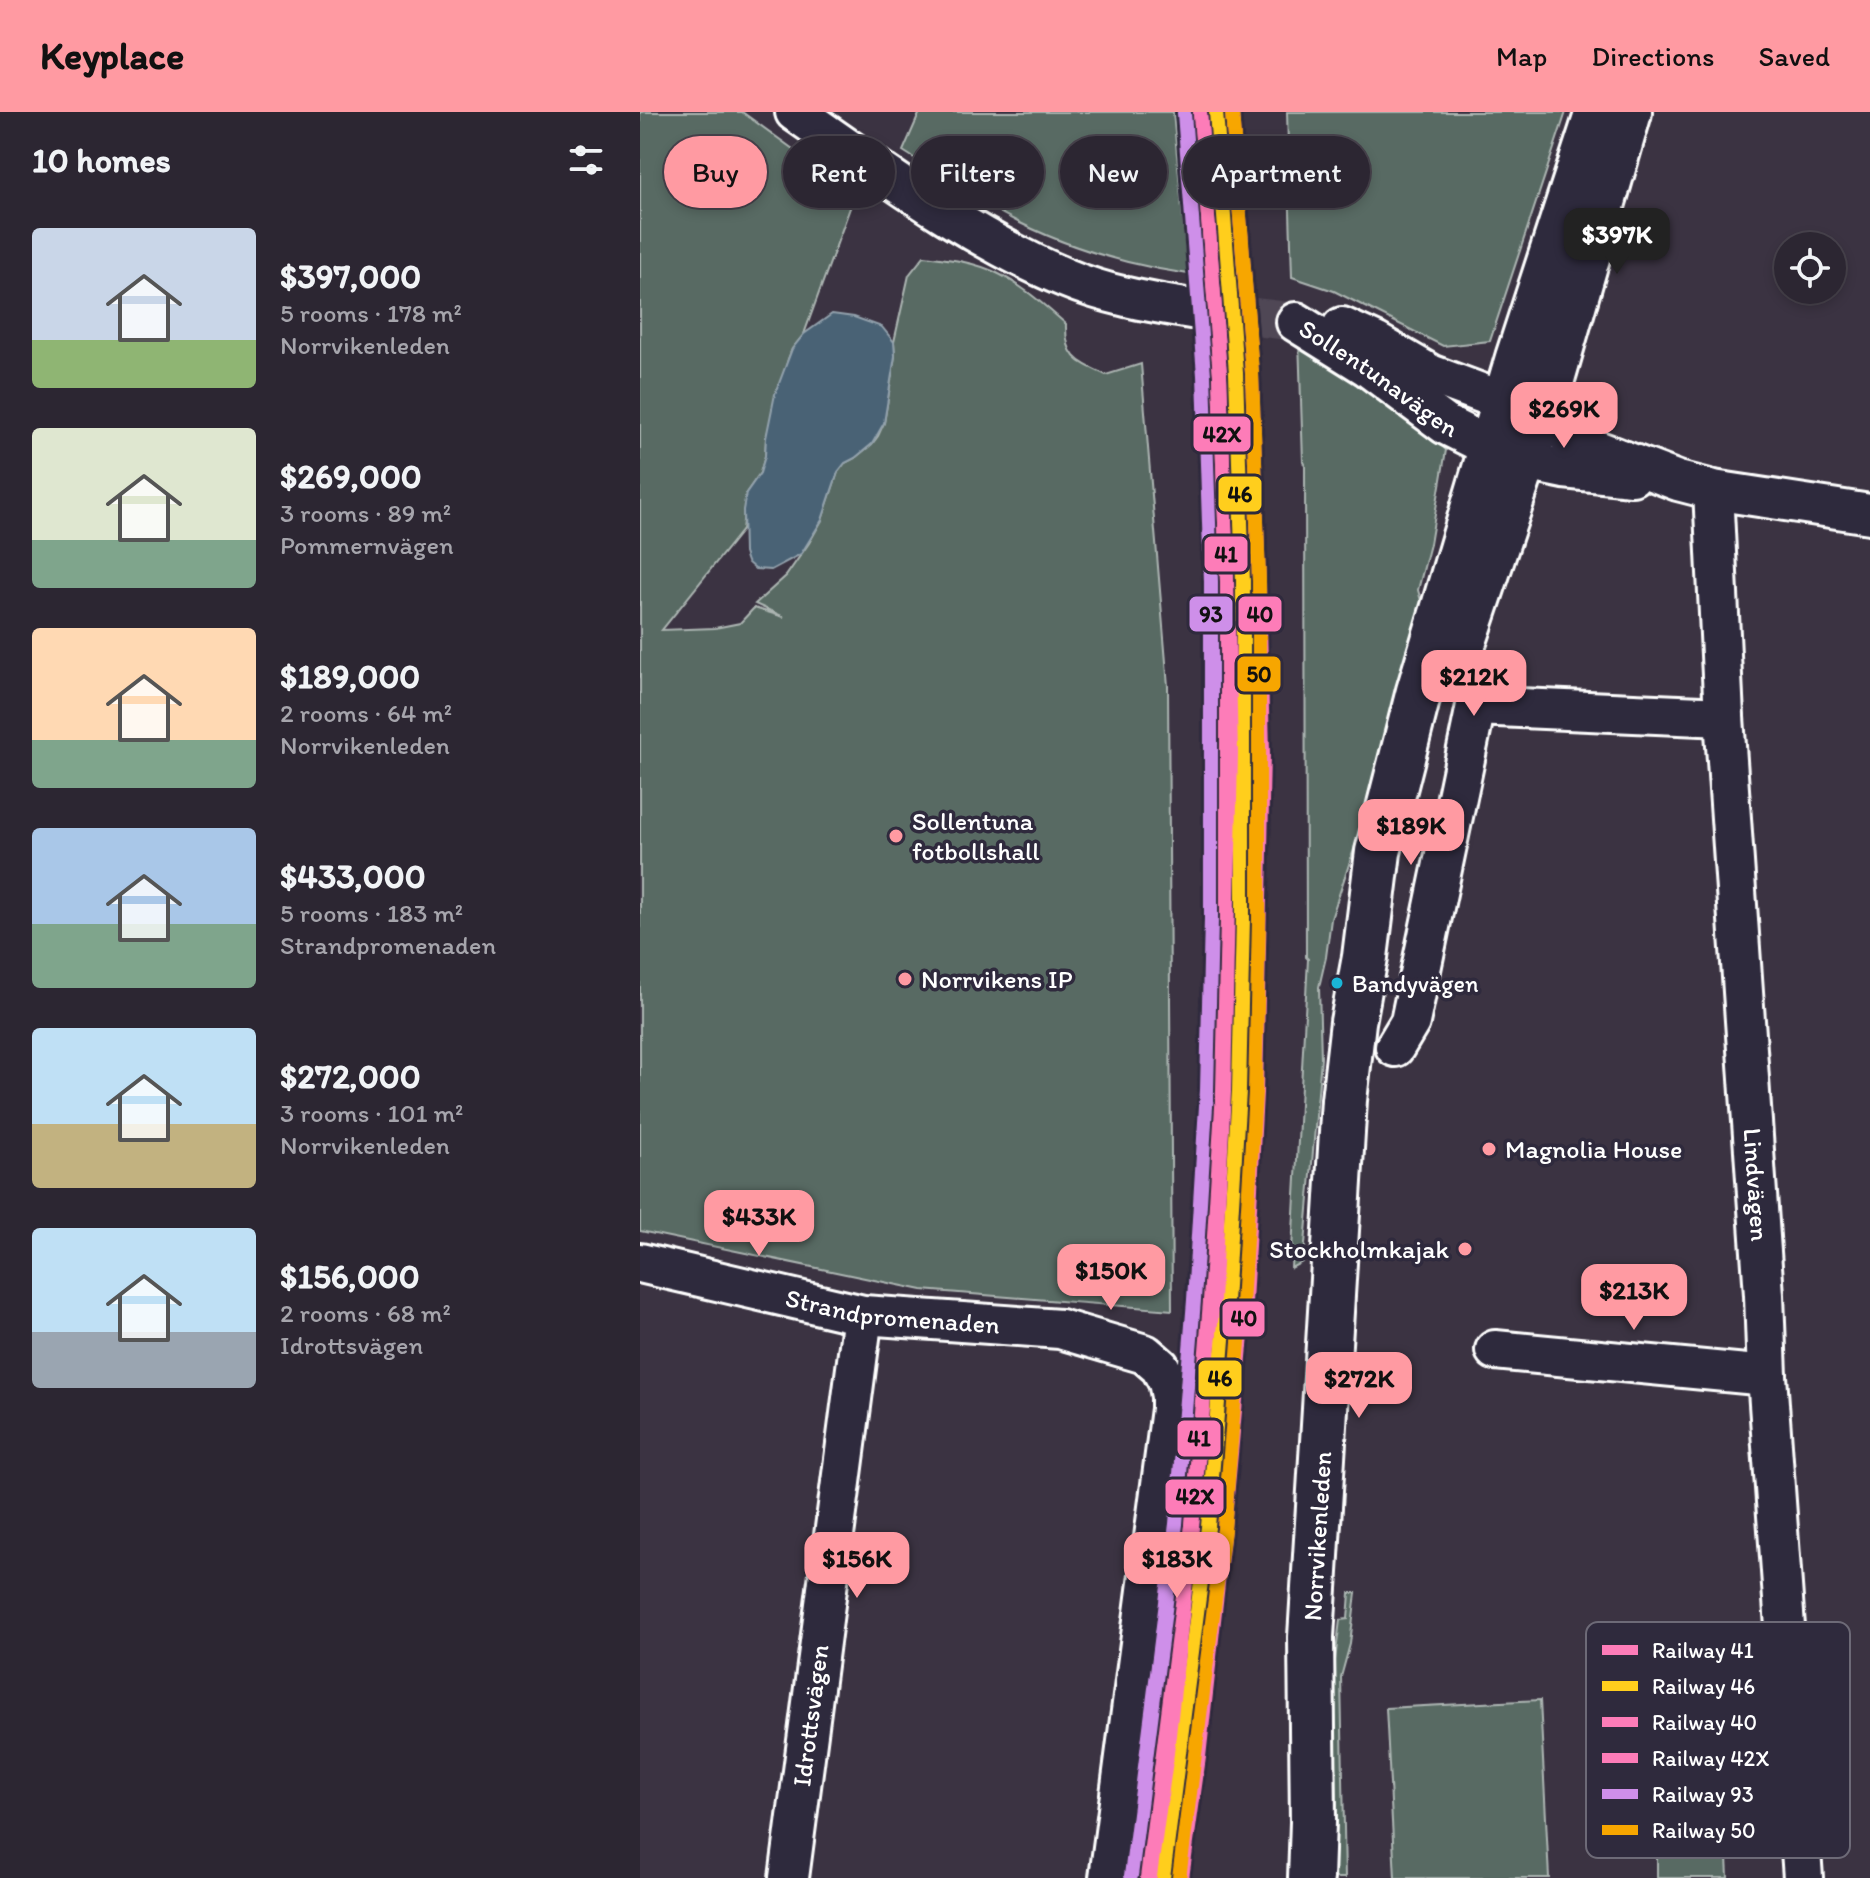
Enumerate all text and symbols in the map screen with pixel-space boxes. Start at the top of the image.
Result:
text: Keyplace [40,33,184,79]
text: Map [1496,39,1547,73]
text: Directions [1591,39,1715,73]
text: Saved [1759,39,1830,73]
chip: Buy [664,136,767,208]
chip: Rent [783,136,895,208]
chip: Filters [911,136,1044,208]
chip: New [1060,136,1167,208]
chip: Apartment [1183,136,1370,208]
icon: filters [564,138,608,182]
text: 10 homes [32,140,171,181]
pin: $397K [1561,208,1673,276]
text: $397K [1582,218,1652,250]
map controls [1774,232,1846,304]
button: locate [1774,232,1846,304]
text: $397,000 [280,256,421,297]
icon: home [96,260,192,356]
text: 5 rooms · 178 m² [280,297,462,329]
street label: Sollentunavägen [1293,312,1463,444]
text: Norrvikenleden [280,329,450,361]
pin: $269K [1508,382,1620,450]
text: $269K [1529,392,1599,424]
line badge: 42X [1192,415,1252,453]
text: 42X [1203,421,1242,448]
text: $269,000 [280,456,422,497]
icon: home [96,460,192,556]
line badge: 46 [1217,475,1263,513]
text: 46 [1228,481,1253,508]
text: 3 rooms · 89 m² [280,497,451,529]
text: Pommernvägen [280,529,454,561]
line badge: 41 [1203,535,1249,573]
text: 41 [1214,541,1239,568]
line badge: 93 [1188,595,1234,633]
line badge: 40 [1237,595,1283,633]
text: 93 [1199,601,1223,628]
text: 40 [1247,601,1273,628]
pin: $212K [1418,650,1530,718]
line badge: 50 [1236,655,1282,693]
text: $189,000 [280,656,420,697]
icon: home [96,660,192,756]
text: $212K [1439,660,1509,692]
text: 50 [1246,661,1272,688]
text: 2 rooms · 64 m² [280,697,452,729]
text: Norrvikenleden [280,729,450,761]
pin: $189K [1355,799,1467,867]
place label: Sollentuna fotbollshall [912,805,1040,867]
text: $189K [1376,809,1446,841]
marker: Sollentuna fotbollshall [887,827,905,845]
text: $433,000 [280,856,426,897]
icon: home [96,860,192,956]
text: 5 rooms · 183 m² [280,897,463,929]
text: Strandpromenaden [280,929,496,961]
place label: Norrvikens IP [921,963,1073,995]
place label: Bandyvägen [1352,969,1479,998]
marker: Norrvikens IP [896,970,914,988]
marker: Bandyvägen [1329,975,1345,991]
text: $272,000 [280,1056,421,1097]
icon: home [96,1060,192,1156]
text: 3 rooms · 101 m² [280,1097,463,1129]
street label: Lindvägen [1736,1127,1776,1243]
text: Norrvikenleden [280,1129,450,1161]
place label: Magnolia House [1505,1133,1682,1165]
marker: Magnolia House [1480,1140,1498,1158]
pin: $433K [703,1190,815,1258]
text: $433K [722,1200,796,1232]
place label: Stockholmkajak [1269,1233,1450,1265]
marker: Stockholmkajak [1456,1240,1474,1258]
pin: $150K [1055,1244,1167,1312]
text: $150K [1075,1254,1147,1286]
text: $156,000 [280,1256,420,1297]
icon: home [96,1260,192,1356]
pin: $213K [1578,1264,1690,1332]
text: $213K [1599,1274,1669,1306]
street label: Strandpromenaden [782,1281,1001,1341]
text: 2 rooms · 68 m² [280,1297,451,1329]
line badge: 40 [1221,1300,1266,1338]
text: 40 [1231,1305,1257,1332]
text: Idrottsvägen [280,1329,423,1361]
pin: $272K [1303,1352,1415,1420]
line badge: 46 [1197,1359,1243,1398]
text: $272K [1324,1362,1394,1394]
text: 46 [1208,1365,1233,1392]
line badge: 41 [1176,1419,1222,1458]
text: 41 [1187,1425,1212,1452]
street label: Norrvikenleden [1296,1450,1338,1622]
line badge: 42X [1164,1478,1225,1516]
text: 42X [1176,1483,1215,1510]
pin: $156K [801,1532,913,1600]
pin: $183K [1121,1532,1233,1600]
text: $156K [822,1542,892,1574]
text: $183K [1142,1542,1212,1574]
legend [1586,1622,1850,1858]
text: Railway 41 [1652,1637,1754,1664]
street label: Idrottsvägen [785,1642,836,1788]
text: Railway 46 [1652,1673,1755,1700]
text: Railway 40 [1652,1709,1757,1736]
text: Railway 42X [1652,1745,1769,1772]
text: Railway 93 [1652,1781,1754,1808]
text: Railway 50 [1652,1817,1755,1844]

